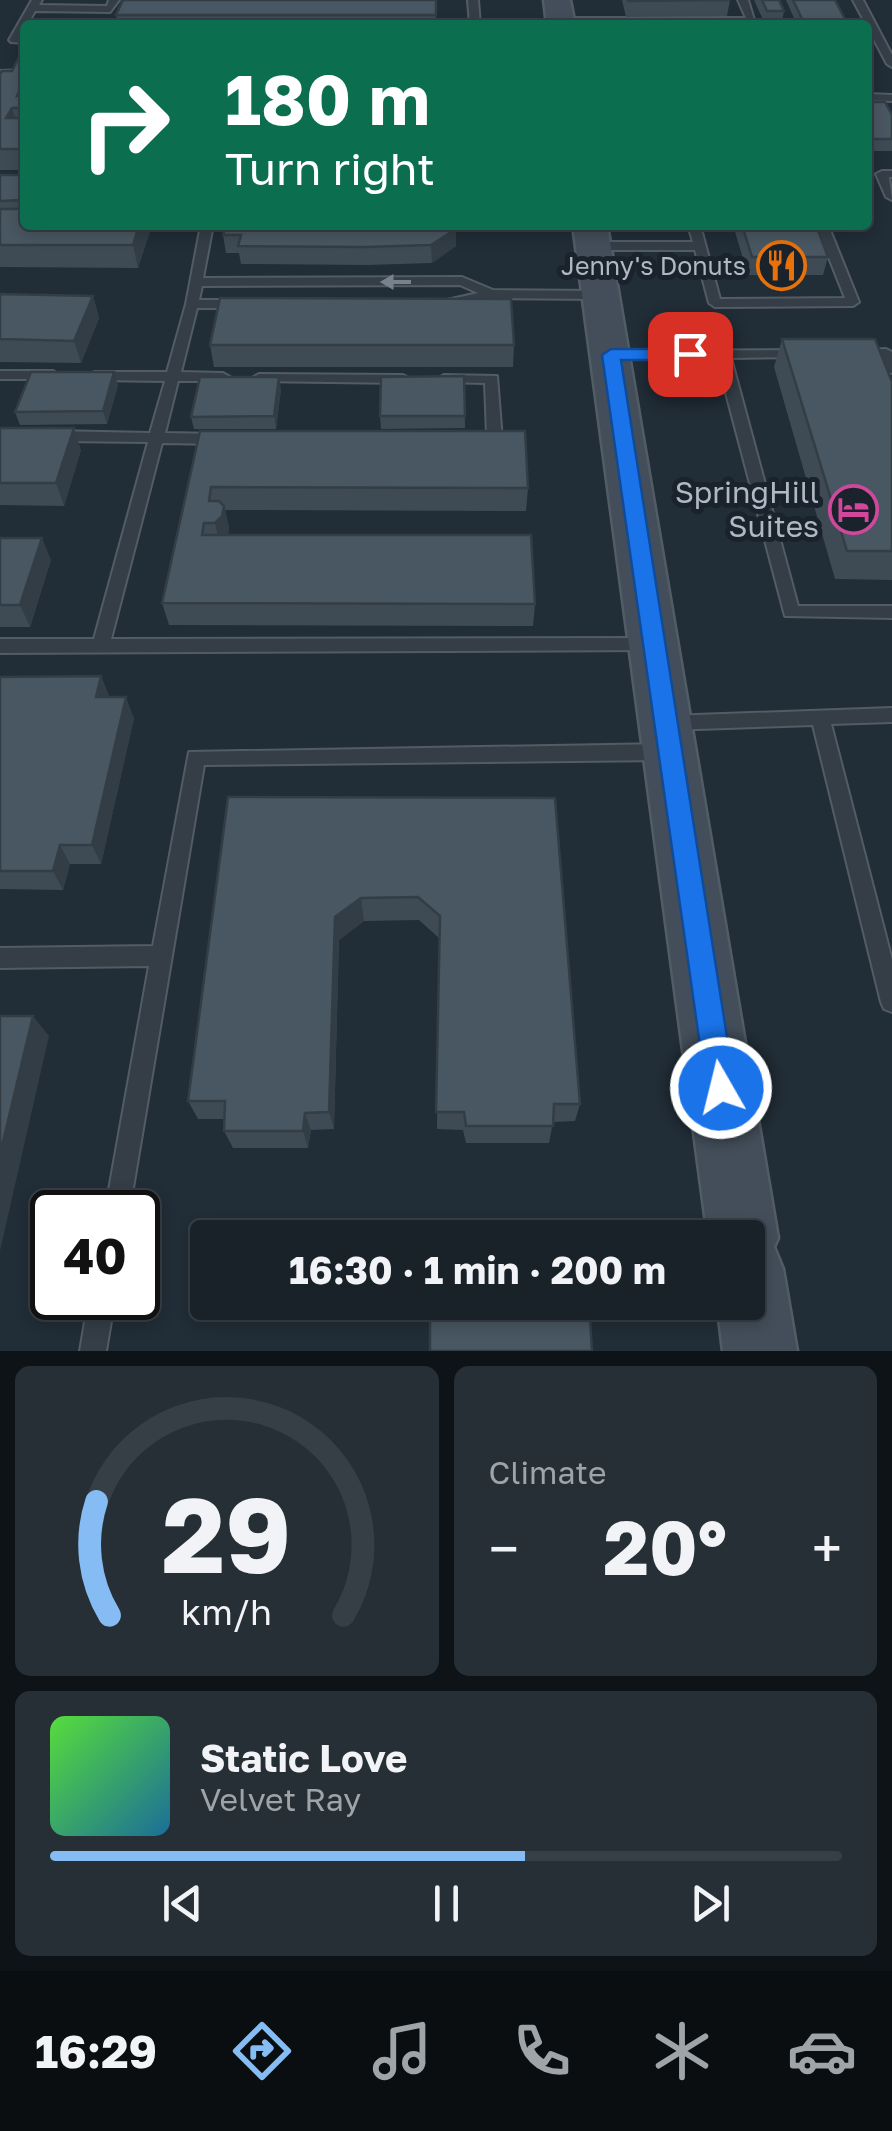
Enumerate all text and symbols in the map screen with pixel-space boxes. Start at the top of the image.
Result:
text: 180 m [225,56,430,140]
icon: right [60,60,190,190]
text: Turn right [225,141,435,195]
restaurant icon: Jenny's Donuts [755,240,807,292]
place label: Jenny's Donuts [561,250,746,281]
one-way arrow [380,274,412,290]
pin [648,312,733,397]
icon: arrive [663,327,718,382]
place label: SpringHill Suites [675,474,819,544]
hotel icon: SpringHill Suites [828,484,880,536]
position arrow [669,1036,773,1140]
speed limit sign: 40 [30,1190,160,1320]
text: 16:30 · 1 min · 200 m [289,1247,666,1292]
text: Climate [489,1453,607,1491]
text: 29 [162,1471,291,1596]
text: 20° [603,1501,727,1592]
text: − [489,1515,519,1581]
text: + [812,1515,842,1581]
text: km/h [181,1590,272,1633]
text: Static Love [200,1735,407,1780]
text: Velvet Ray [200,1780,361,1818]
icon: previous [155,1876,210,1931]
icon: pause [419,1876,474,1931]
icon: next [683,1876,738,1931]
icon: directions [227,2016,297,2086]
icon: music [367,2016,437,2086]
icon: phone [507,2016,577,2086]
icon: climate [647,2016,717,2086]
icon: car [787,2016,857,2086]
text: 16:29 [35,2024,157,2078]

